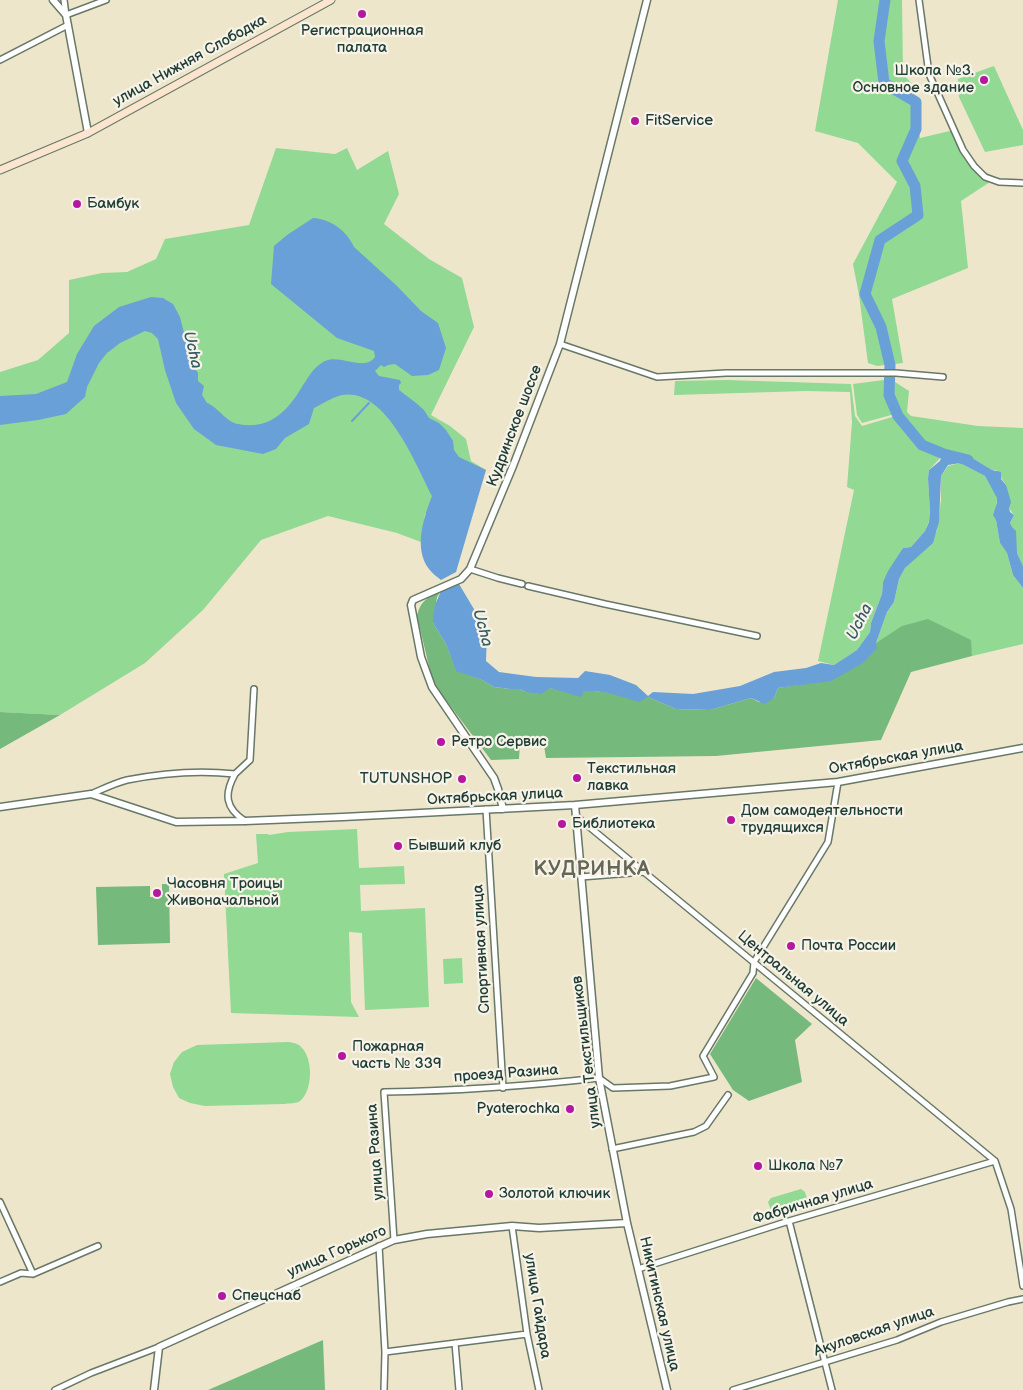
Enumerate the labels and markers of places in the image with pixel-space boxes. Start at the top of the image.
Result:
marker: Регистрационная палата [356,8,368,20]
place label: Регистрационная палата [301,22,423,57]
place label: Школа №3. Основное здание [853,62,974,97]
marker: Школа №3. Основное здание [978,74,990,86]
place label: FitService [645,112,713,130]
marker: FitService [629,115,641,127]
place label: Бамбук [87,195,139,213]
marker: Бамбук [71,198,83,210]
place label: Ретро Сервис [451,733,547,751]
marker: Ретро Сервис [435,736,447,748]
place label: Текстильная лавка [587,760,676,795]
place label: TUTUNSHOP [360,770,452,788]
marker: Текстильная лавка [571,772,583,784]
marker: TUTUNSHOP [456,773,468,785]
place label: Дом самодеятельности трудящихся [741,802,903,837]
marker: Дом самодеятельности трудящихся [725,814,737,826]
place label: Библиотека [572,815,655,833]
marker: Библиотека [556,818,568,830]
place label: Бывший клуб [408,837,501,855]
marker: Бывший клуб [392,840,404,852]
place label: Часовня Троицы Живоначальной [167,875,283,910]
marker: Часовня Троицы Живоначальной [151,887,163,899]
place label: Почта России [801,937,896,955]
marker: Почта России [785,940,797,952]
place label: Пожарная часть № 339 [352,1038,442,1073]
marker: Пожарная часть № 339 [336,1050,348,1062]
place label: Pyaterochka [477,1100,560,1118]
marker: Pyaterochka [564,1103,576,1115]
place label: Школа №7 [768,1157,843,1175]
marker: Школа №7 [752,1160,764,1172]
place label: Золотой ключик [499,1185,610,1203]
marker: Золотой ключик [483,1188,495,1200]
place label: Спецснаб [232,1287,301,1305]
marker: Спецснаб [216,1290,228,1302]

